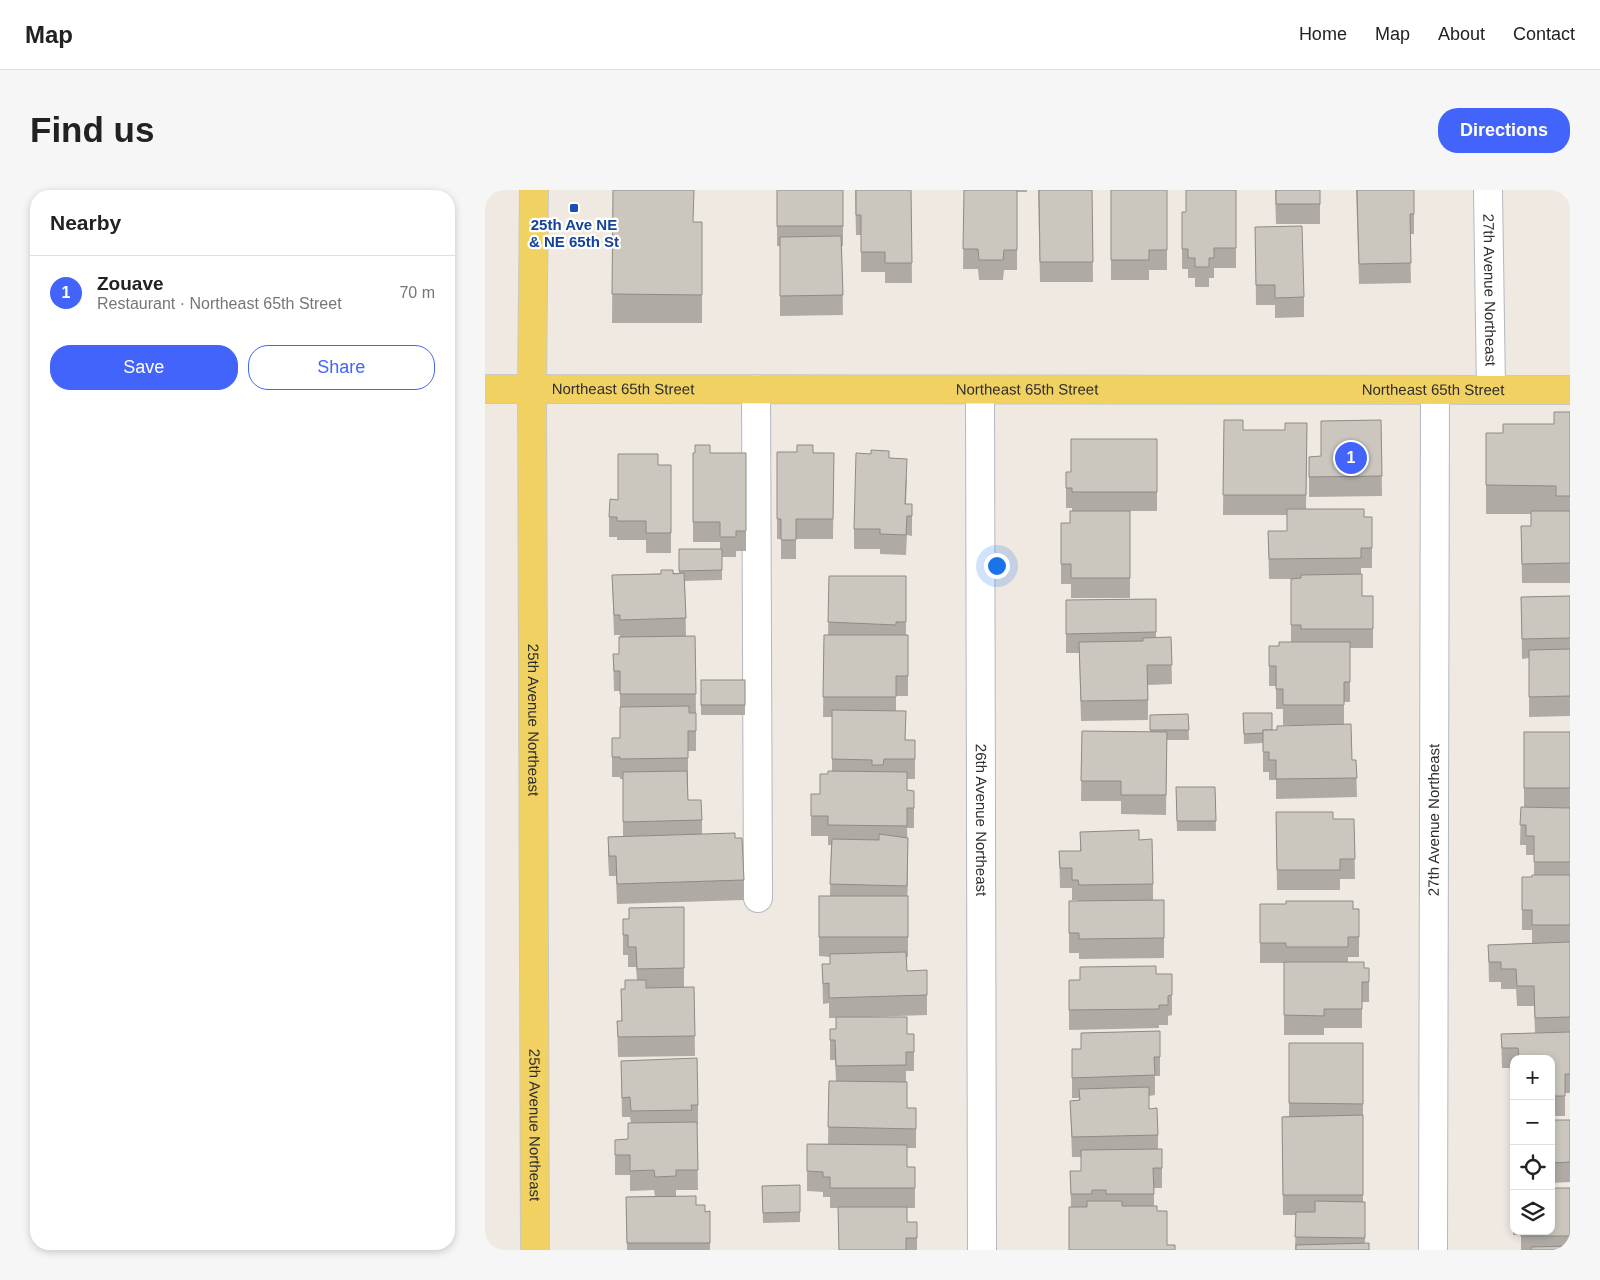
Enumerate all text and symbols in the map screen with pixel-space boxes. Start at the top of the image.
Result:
text: Map [25,21,73,48]
text: Home [1299,24,1347,44]
text: Map [1375,24,1410,44]
text: About [1438,24,1485,44]
text: Contact [1513,24,1575,44]
button: Directions [1438,108,1570,153]
text: Find us [30,110,154,149]
marker: 25th Ave NE & NE 65th St [568,202,580,214]
text: Nearby [50,211,121,234]
street label: 27th Avenue Northeast [1480,214,1500,367]
place label: 25th Ave NE & NE 65th St [529,216,619,250]
text: Zouave [97,273,164,294]
text: 1 [62,284,70,301]
text: 70 m [399,284,435,301]
text: Restaurant · Northeast 65th Street [97,295,342,312]
button: Save [50,345,238,390]
button: Share [248,345,435,390]
street label: Northeast 65th Street [552,380,695,397]
street label: Northeast 65th Street [956,380,1099,398]
street label: Northeast 65th Street [1362,381,1505,398]
pin: 1 [1335,439,1367,477]
your location [984,553,1010,579]
street label: 25th Avenue Northeast [525,644,542,797]
street label: 27th Avenue Northeast [1425,743,1442,896]
street label: 26th Avenue Northeast [973,744,990,897]
street label: 25th Avenue Northeast [526,1049,544,1202]
map controls [1510,1055,1555,1235]
button: + [1510,1055,1555,1100]
button: − [1510,1100,1555,1145]
button: locate [1510,1145,1555,1190]
button: layers [1510,1190,1555,1235]

